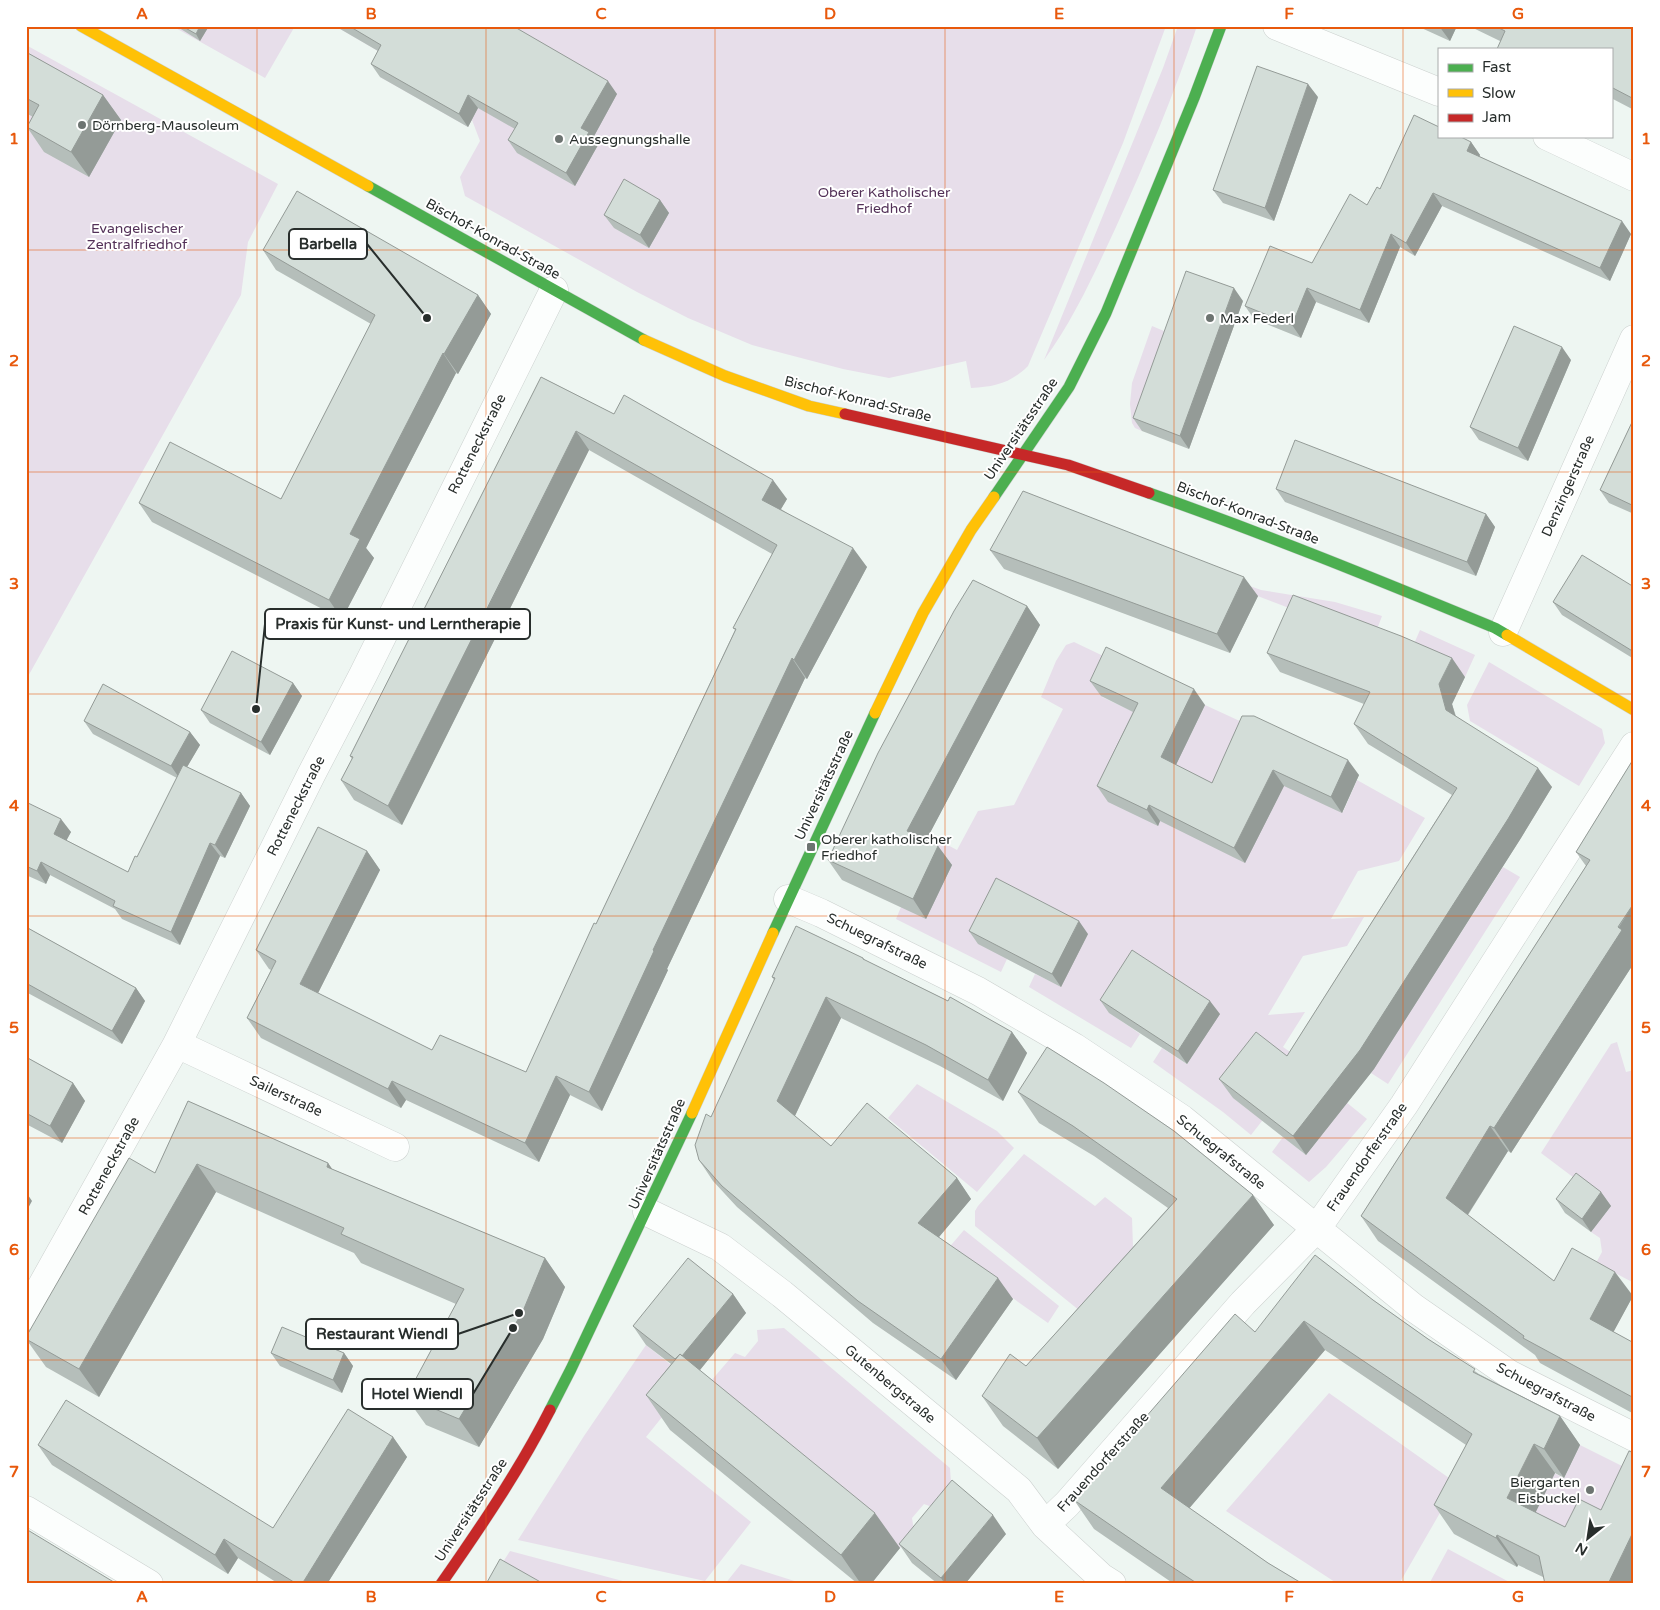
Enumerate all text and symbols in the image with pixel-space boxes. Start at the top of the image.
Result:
text: A [136,4,148,24]
text: B [365,4,377,24]
text: C [595,4,607,24]
text: D [824,4,836,24]
text: E [1054,4,1064,24]
text: F [1284,4,1294,24]
text: G [1512,4,1524,24]
legend [1438,48,1612,138]
text: Fast [1482,58,1512,76]
text: Slow [1482,84,1516,102]
text: Jam [1482,108,1511,126]
place label: Dörnberg-Mausoleum [92,117,239,134]
marker: Dörnberg-Mausoleum [76,119,88,131]
text: 1 [9,129,19,149]
text: 1 [1641,129,1651,149]
place label: Aussegnungshalle [569,131,690,148]
marker: Aussegnungshalle [553,133,565,145]
park label: Oberer Katholischer Friedhof [818,184,951,217]
street label: Bischof-Konrad-Straße [423,195,563,283]
park label: Evangelischer Zentralfriedhof [87,220,188,253]
callout: Barbella [289,229,367,259]
text: Barbella [299,235,357,253]
place label: Max Federl [1220,310,1294,327]
marker: Max Federl [1204,312,1216,324]
text: 2 [9,351,19,371]
text: 2 [1641,351,1651,371]
street label: Bischof-Konrad-Straße [783,372,934,426]
street label: Universitätsstraße [980,374,1062,483]
street label: Rotteneckstraße [444,391,510,497]
street label: Denzingerstraße [1538,432,1598,539]
street label: Bischof-Konrad-Straße [1174,478,1322,548]
text: 3 [9,574,19,594]
text: 3 [1641,574,1651,594]
callout: Praxis für Kunst- und Lerntherapie [265,609,530,639]
text: Praxis für Kunst- und Lerntherapie [275,615,521,634]
street label: Universitätsstraße [791,727,857,843]
street label: Rotteneckstraße [263,753,329,859]
text: 4 [9,796,19,816]
text: 4 [1641,796,1651,816]
place label: Oberer katholischer Friedhof [821,831,952,864]
marker: Oberer katholischer Friedhof [805,841,817,853]
street label: Schuegrafstraße [824,909,930,973]
text: 5 [9,1018,19,1038]
text: 5 [1641,1018,1651,1038]
street label: Sailerstraße [247,1072,325,1120]
street label: Universitätsstraße [625,1096,689,1212]
street label: Frauendorferstraße [1323,1099,1411,1215]
street label: Schuegrafstraße [1173,1111,1269,1193]
street label: Rotteneckstraße [75,1114,143,1218]
text: 6 [9,1240,19,1260]
text: 6 [1641,1240,1651,1260]
callout: Restaurant Wiendl [306,1319,458,1349]
text: Restaurant Wiendl [316,1325,448,1343]
street label: Gutenbergstraße [841,1341,939,1427]
street label: Schuegrafstraße [1493,1359,1599,1425]
callout: Hotel Wiendl [362,1379,473,1409]
text: Hotel Wiendl [371,1385,463,1403]
street label: Frauendorferstraße [1054,1408,1152,1516]
street label: Universitätsstraße [431,1455,511,1565]
text: 7 [9,1462,19,1482]
text: 7 [1641,1462,1651,1482]
place label: Biergarten Eisbuckel [1510,1474,1580,1507]
marker: Biergarten Eisbuckel [1584,1484,1596,1496]
north arrow [1562,1512,1612,1562]
text: N [1573,1539,1591,1559]
text: A [136,1587,148,1607]
text: B [365,1587,377,1607]
text: C [595,1587,607,1607]
text: D [824,1587,836,1607]
text: E [1054,1587,1064,1607]
text: F [1284,1587,1294,1607]
text: G [1512,1587,1524,1607]

